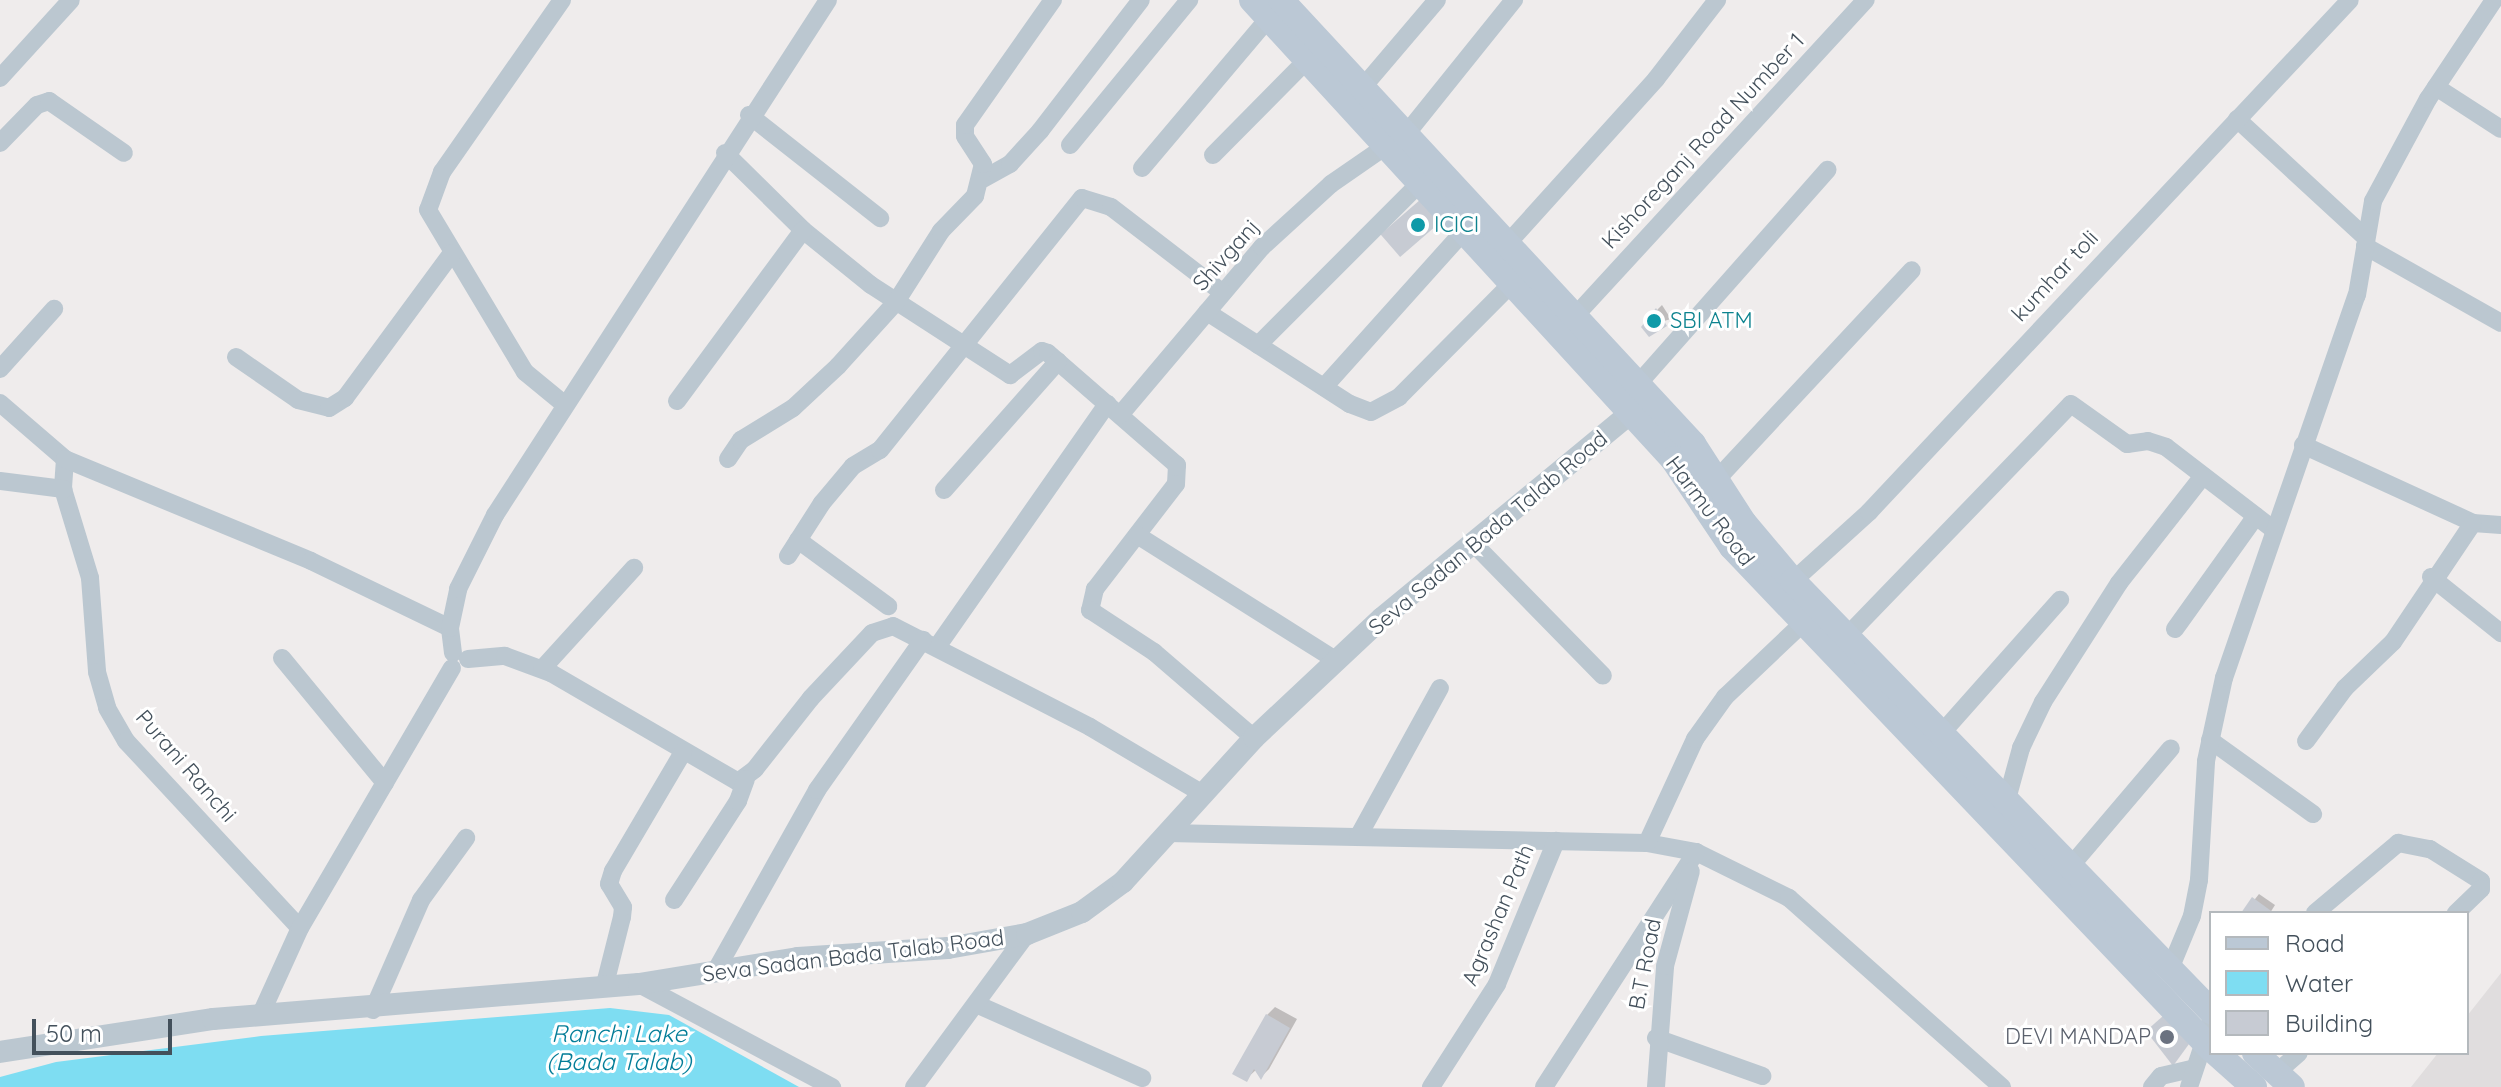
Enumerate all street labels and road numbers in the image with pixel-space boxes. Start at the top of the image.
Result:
street label: Kishoreganj Road Number 1 [1596,28,1810,254]
street label: Shivganj [1187,214,1265,296]
street label: kumhar toli [2006,225,2104,327]
street label: Seva Sadan Bada Talab Road [1363,425,1613,641]
street label: Harmu Road [1660,451,1760,571]
street label: Purani Ranchi [130,705,242,827]
street label: Agrashan Path [1456,841,1540,989]
street label: B.T Road [1623,916,1667,1012]
street label: Seva Sadan Bada Talab Road [701,924,1005,988]

